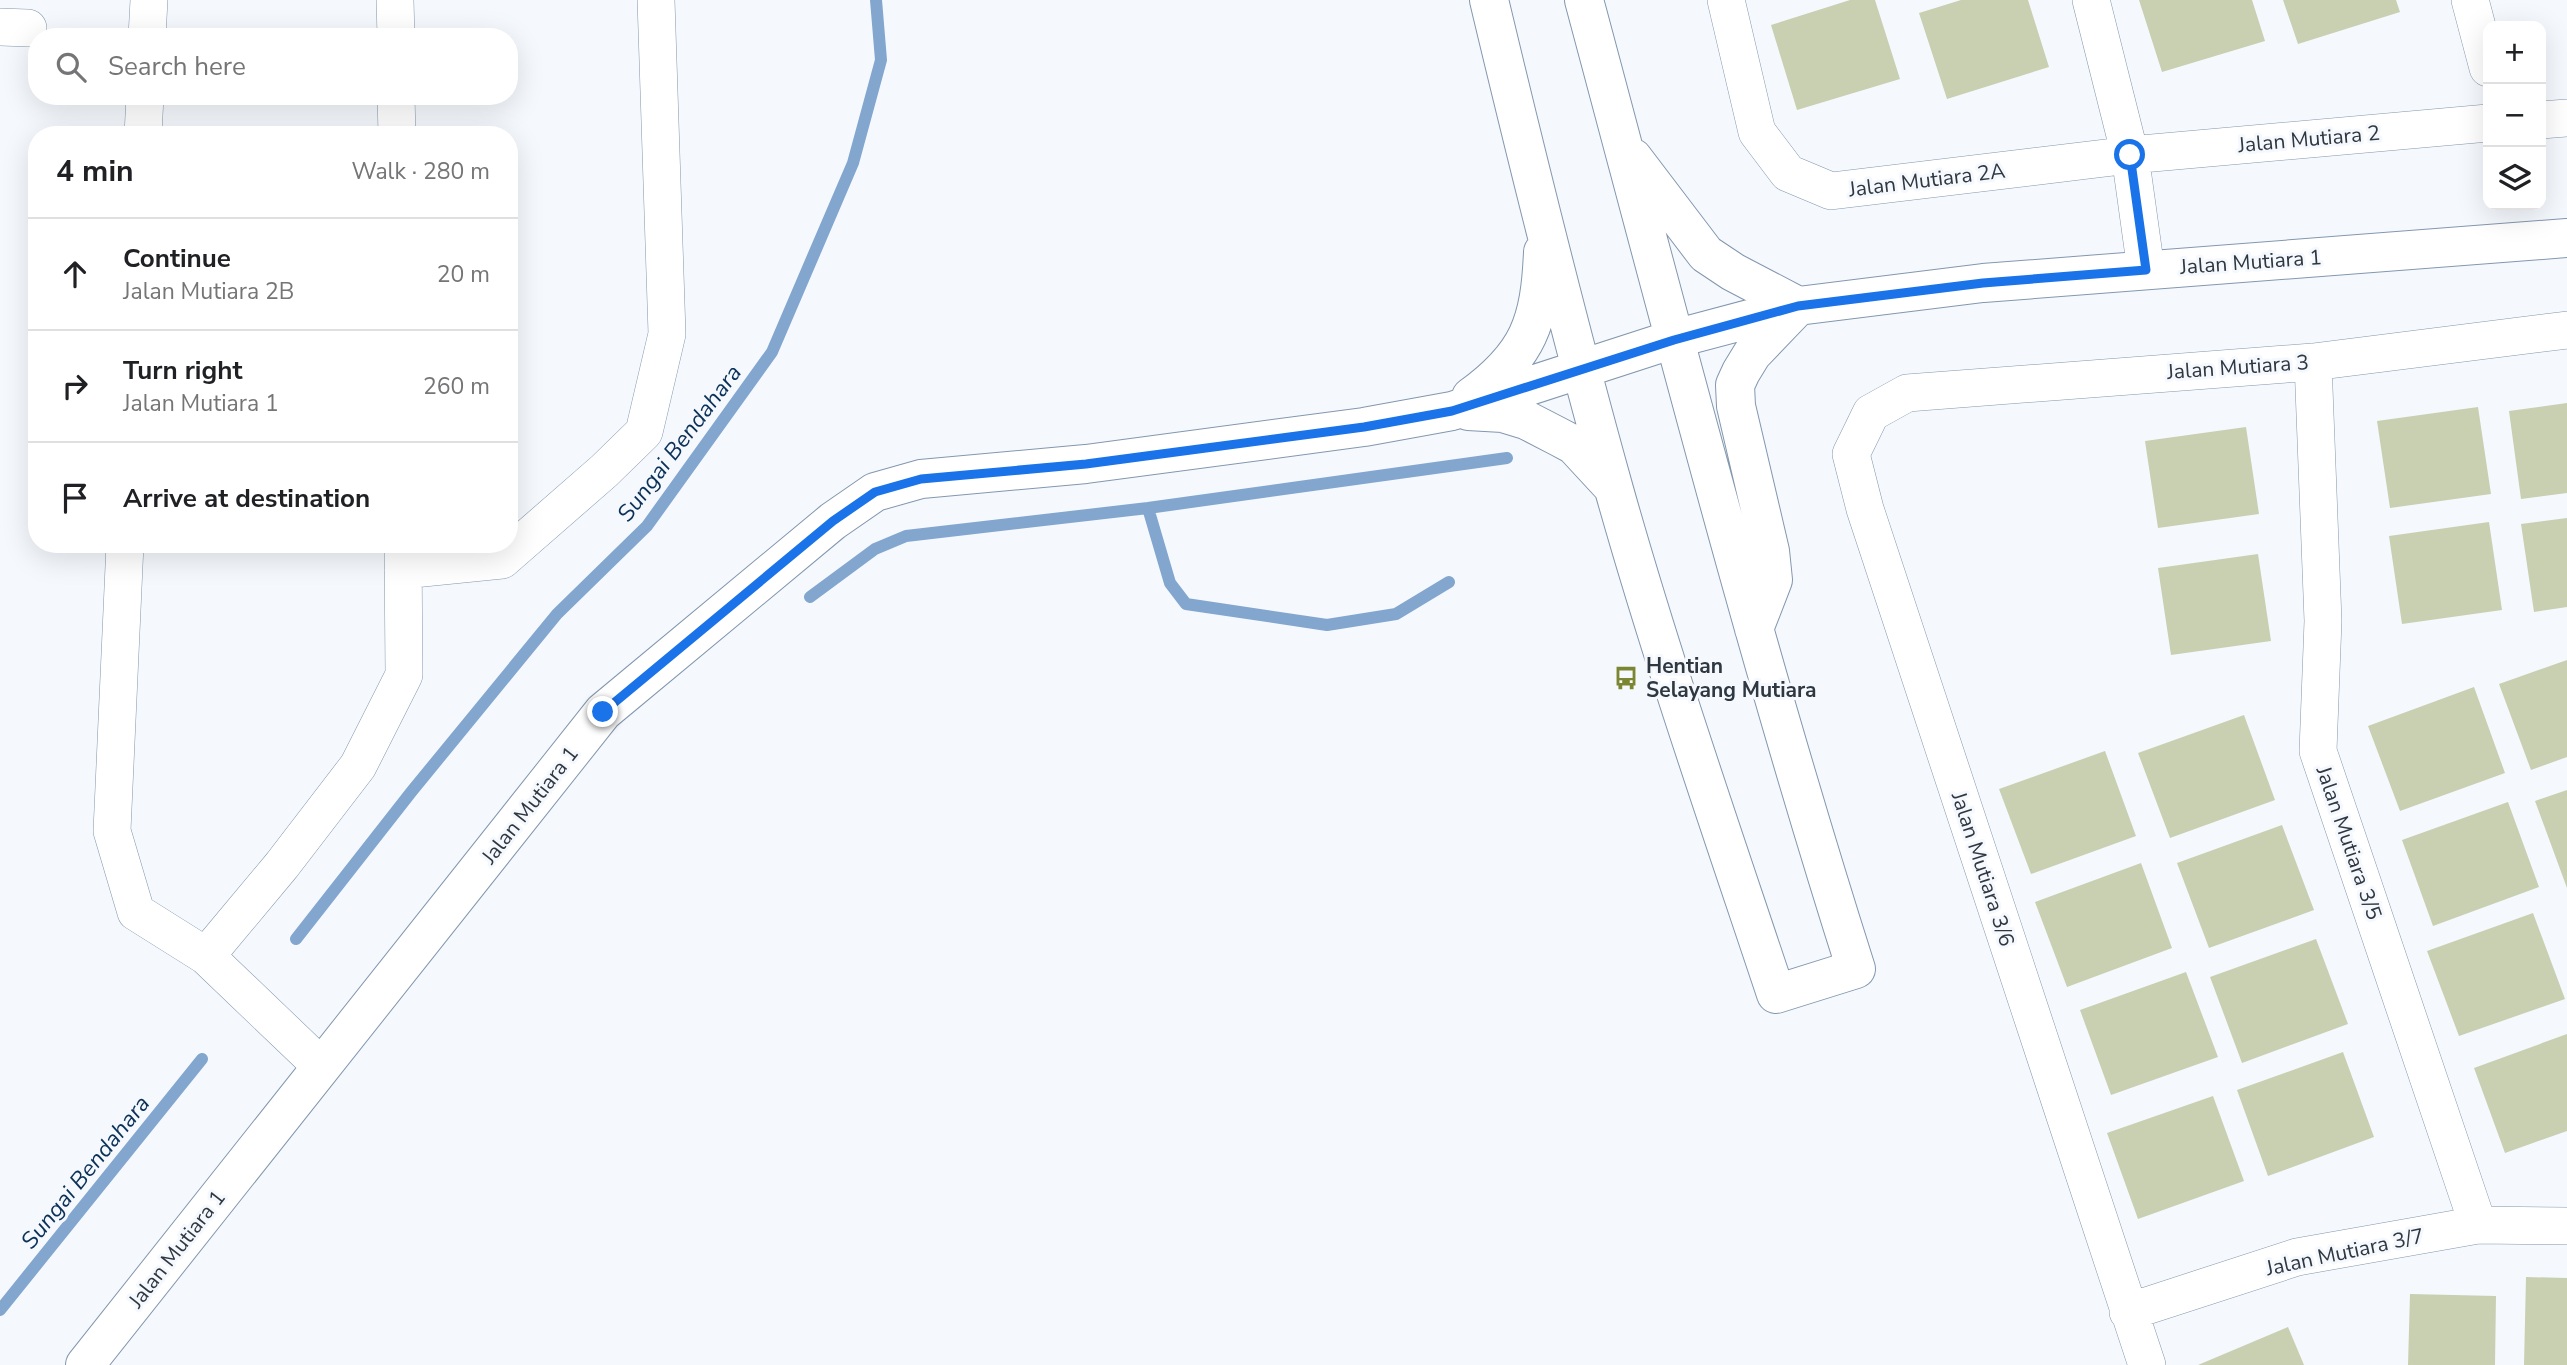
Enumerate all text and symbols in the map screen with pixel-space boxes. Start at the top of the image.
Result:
map controls [2483,21,2546,210]
button: + [2483,21,2546,84]
search box [28,28,518,105]
icon: search [52,48,90,86]
text: Search here [108,49,246,84]
button: − [2483,84,2546,147]
street label: Jalan Mutiara 2 [2236,119,2381,159]
route start [2114,139,2145,170]
button: layers [2483,147,2546,210]
text: 4 min [56,151,134,192]
text: Walk · 280 m [351,156,490,187]
street label: Jalan Mutiara 2A [1846,157,2007,204]
text: Continue [123,241,231,276]
street label: Jalan Mutiara 1 [2178,243,2323,281]
icon: ahead [56,255,94,293]
text: 20 m [437,259,490,290]
text: Jalan Mutiara 2B [123,276,294,307]
street label: Jalan Mutiara 3 [2165,348,2310,386]
text: Turn right [123,353,242,388]
water label: Sungai Bendahara [610,358,749,528]
icon: right [56,367,94,405]
text: 260 m [423,371,490,402]
text: Jalan Mutiara 1 [123,388,279,419]
icon: arrive [56,479,94,517]
text: Arrive at destination [123,481,370,516]
place label: Hentian Selayang Mutiara [1646,652,1817,704]
bus stop icon: Hentian Selayang Mutiara [1612,664,1640,692]
route end [587,696,618,727]
street label: Jalan Mutiara 1 [475,740,585,870]
street label: Jalan Mutiara 3/5 [2309,761,2388,924]
street label: Jalan Mutiara 3/6 [1945,787,2021,950]
water label: Sungai Bendahara [14,1089,157,1256]
street label: Jalan Mutiara 1 [122,1184,232,1314]
street label: Jalan Mutiara 3/7 [2262,1222,2427,1283]

